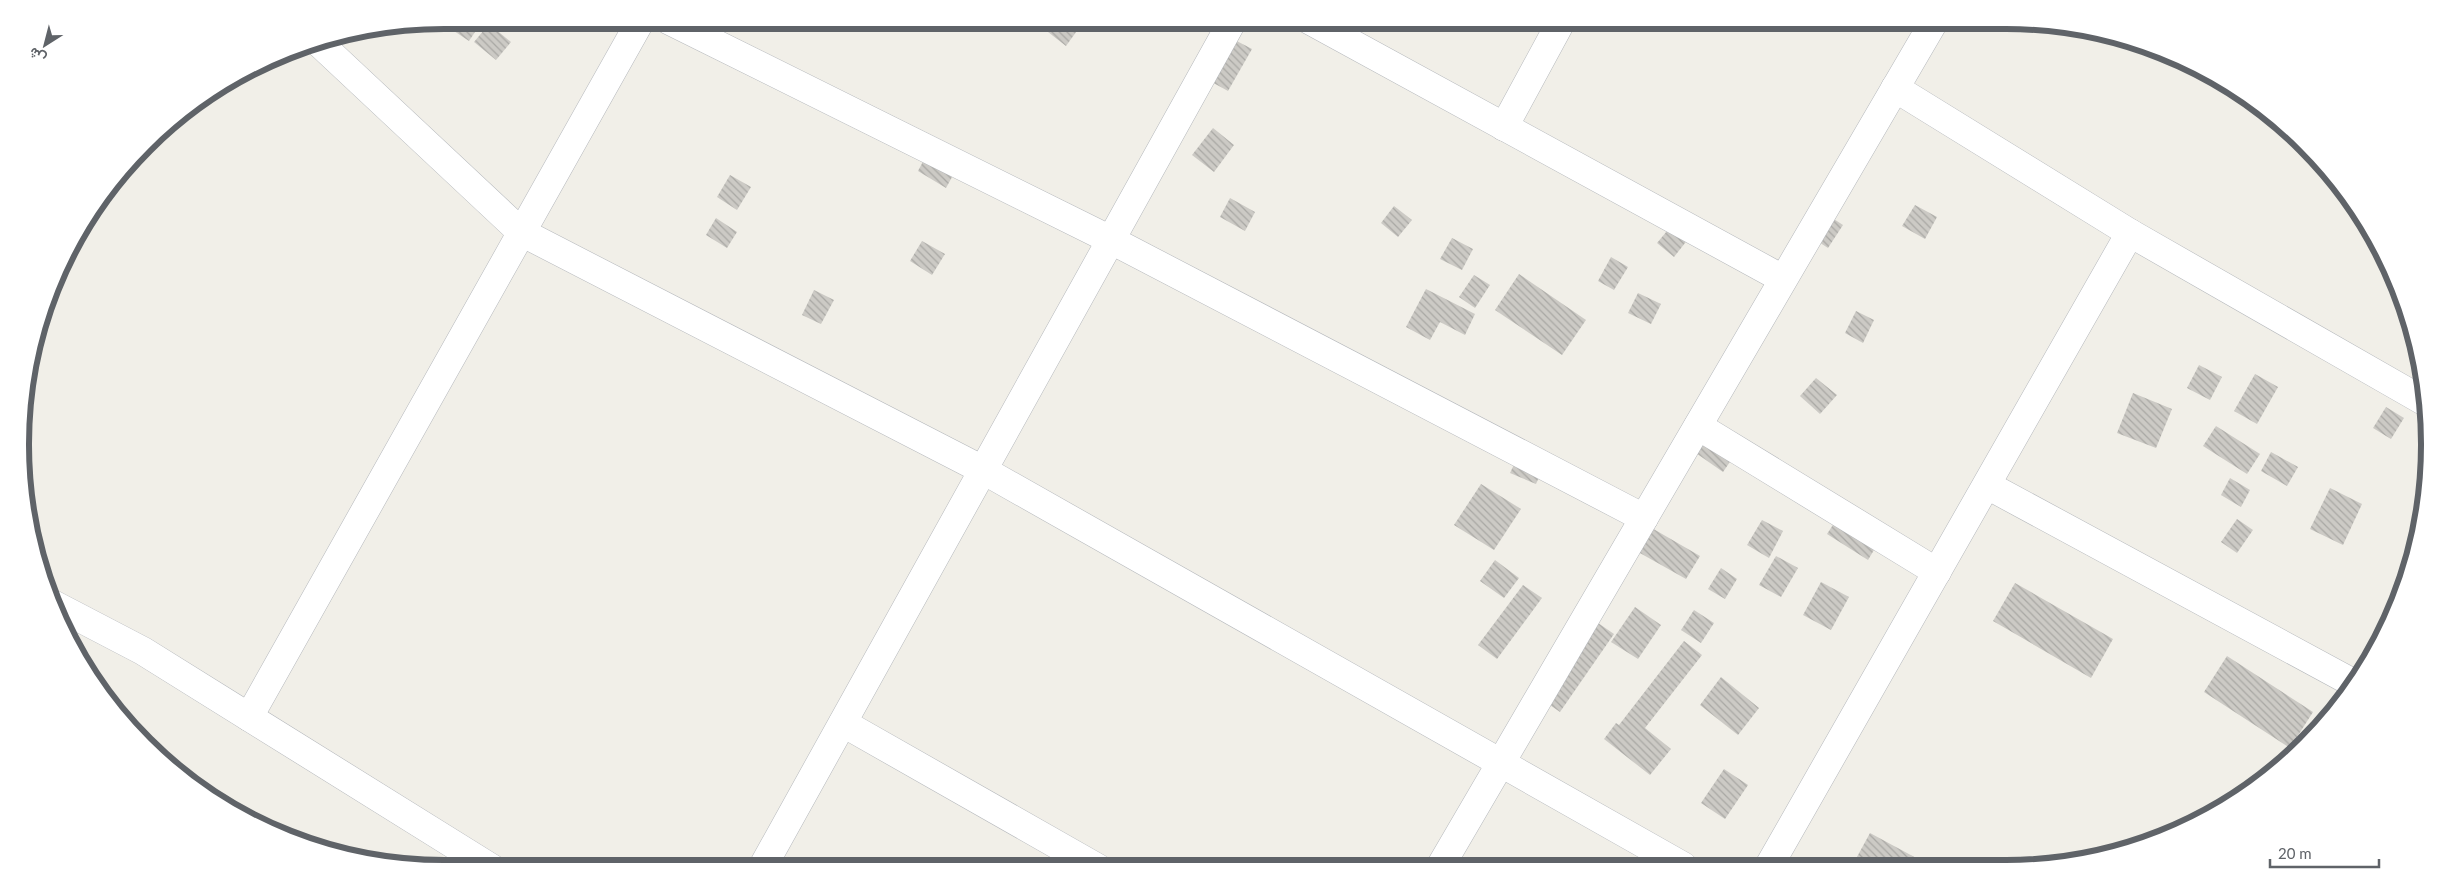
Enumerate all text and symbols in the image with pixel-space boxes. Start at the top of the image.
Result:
north arrow [20,20,70,70]
text: ش [25,43,49,68]
scale bar [2270,836,2379,868]
text: 20 m [2278,844,2312,862]

